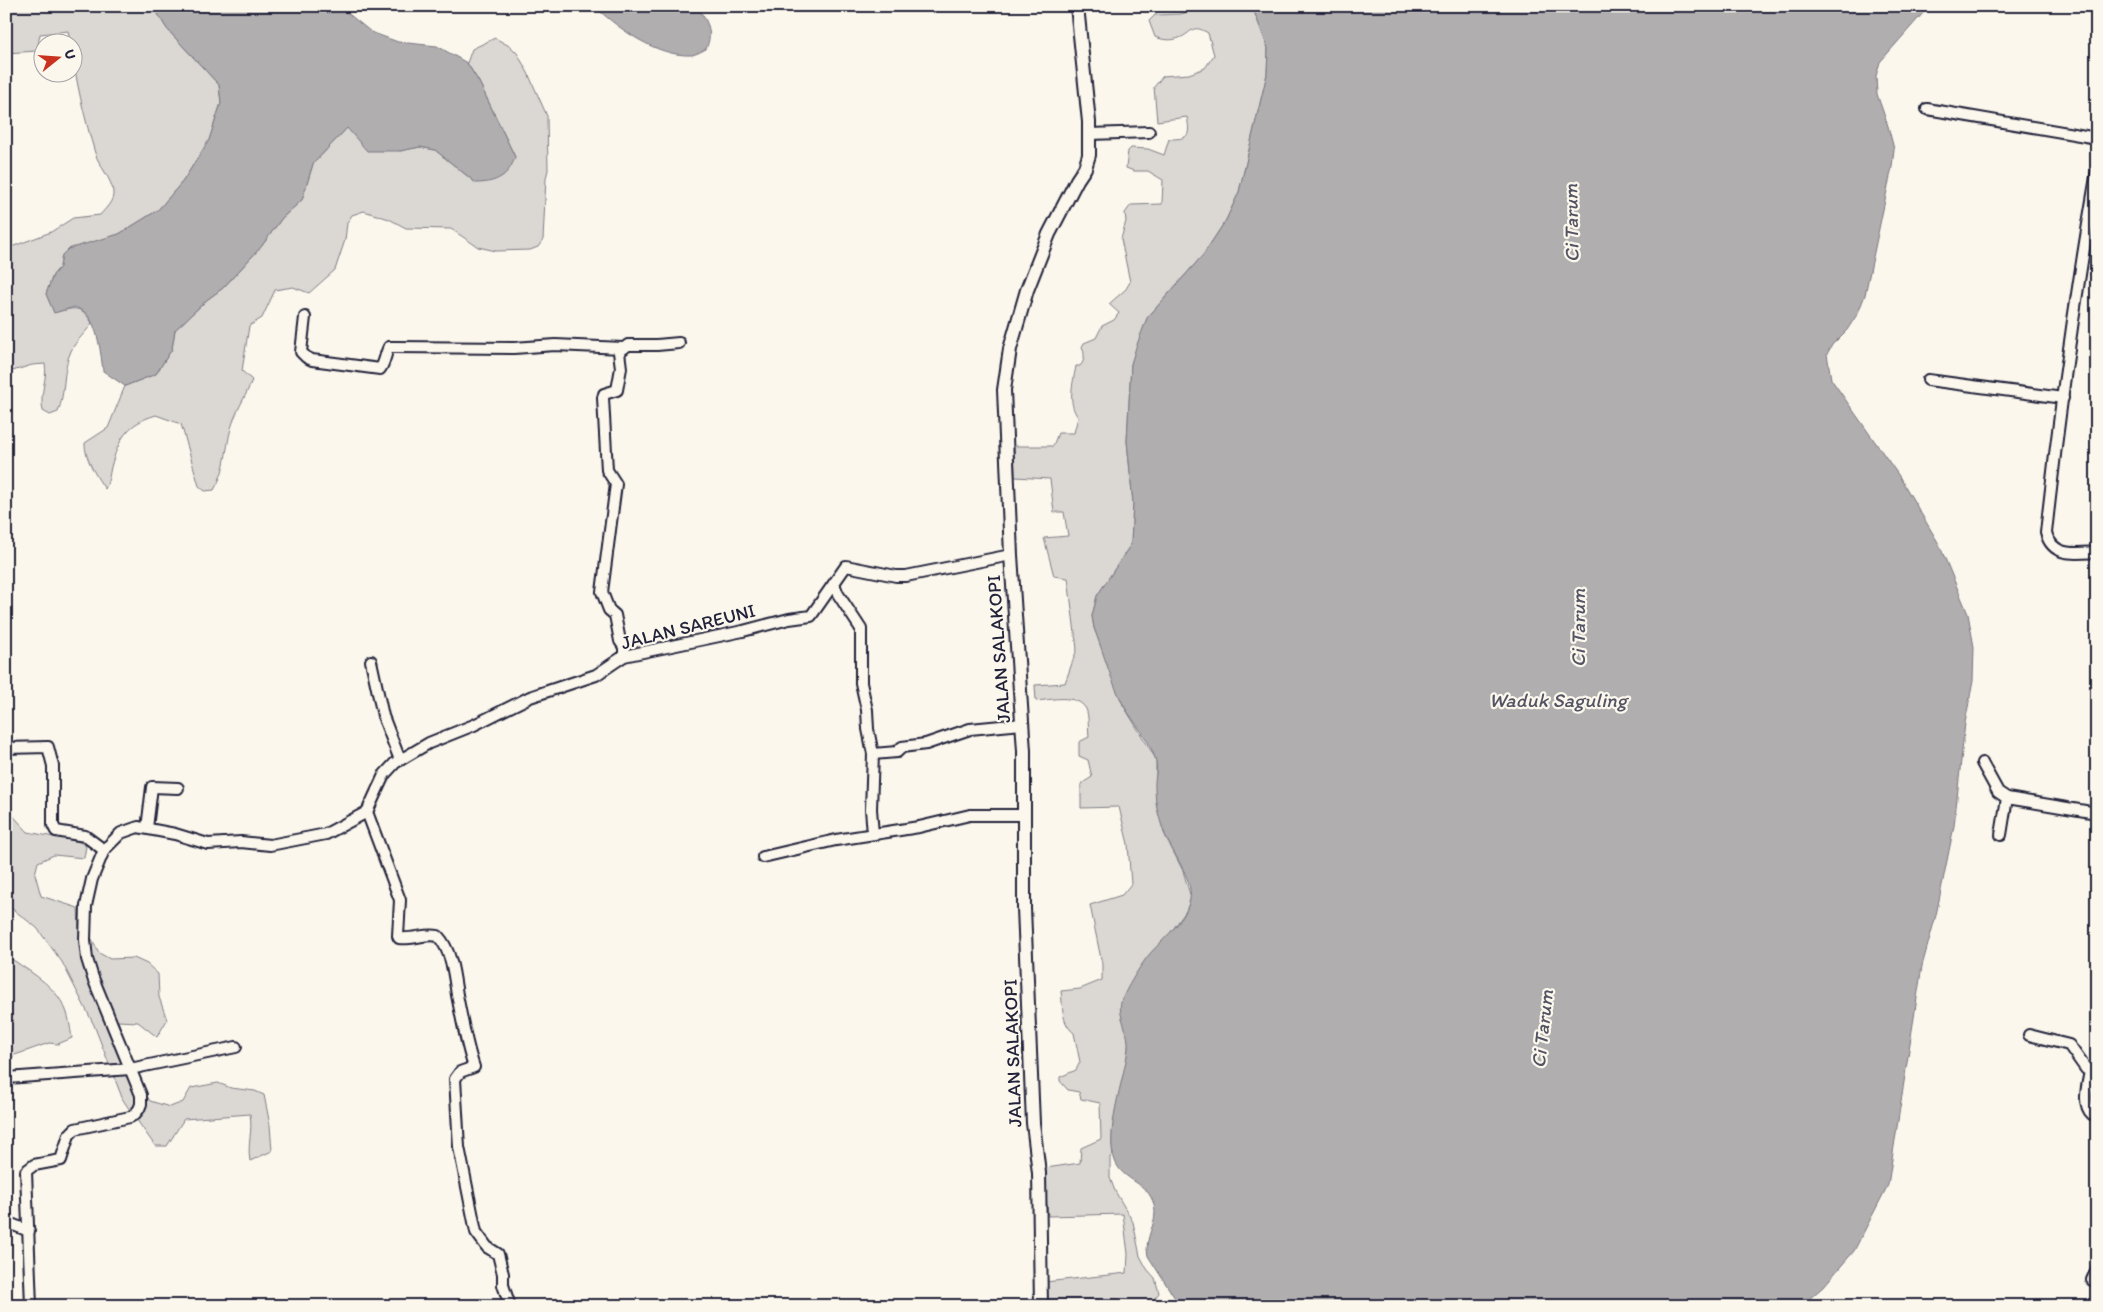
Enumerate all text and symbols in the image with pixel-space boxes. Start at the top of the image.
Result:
north arrow [32,32,82,82]
text: U [60,47,79,61]
water label: Ci Tarum [1558,183,1584,263]
street label: JALAN SALAKOPI [982,574,1015,724]
water label: Ci Tarum [1566,588,1590,667]
street label: JALAN SAREUNI [619,599,758,654]
water label: Waduk Saguling [1489,688,1630,712]
street label: JALAN SALAKOPI [998,978,1027,1128]
water label: Ci Tarum [1526,988,1558,1069]

